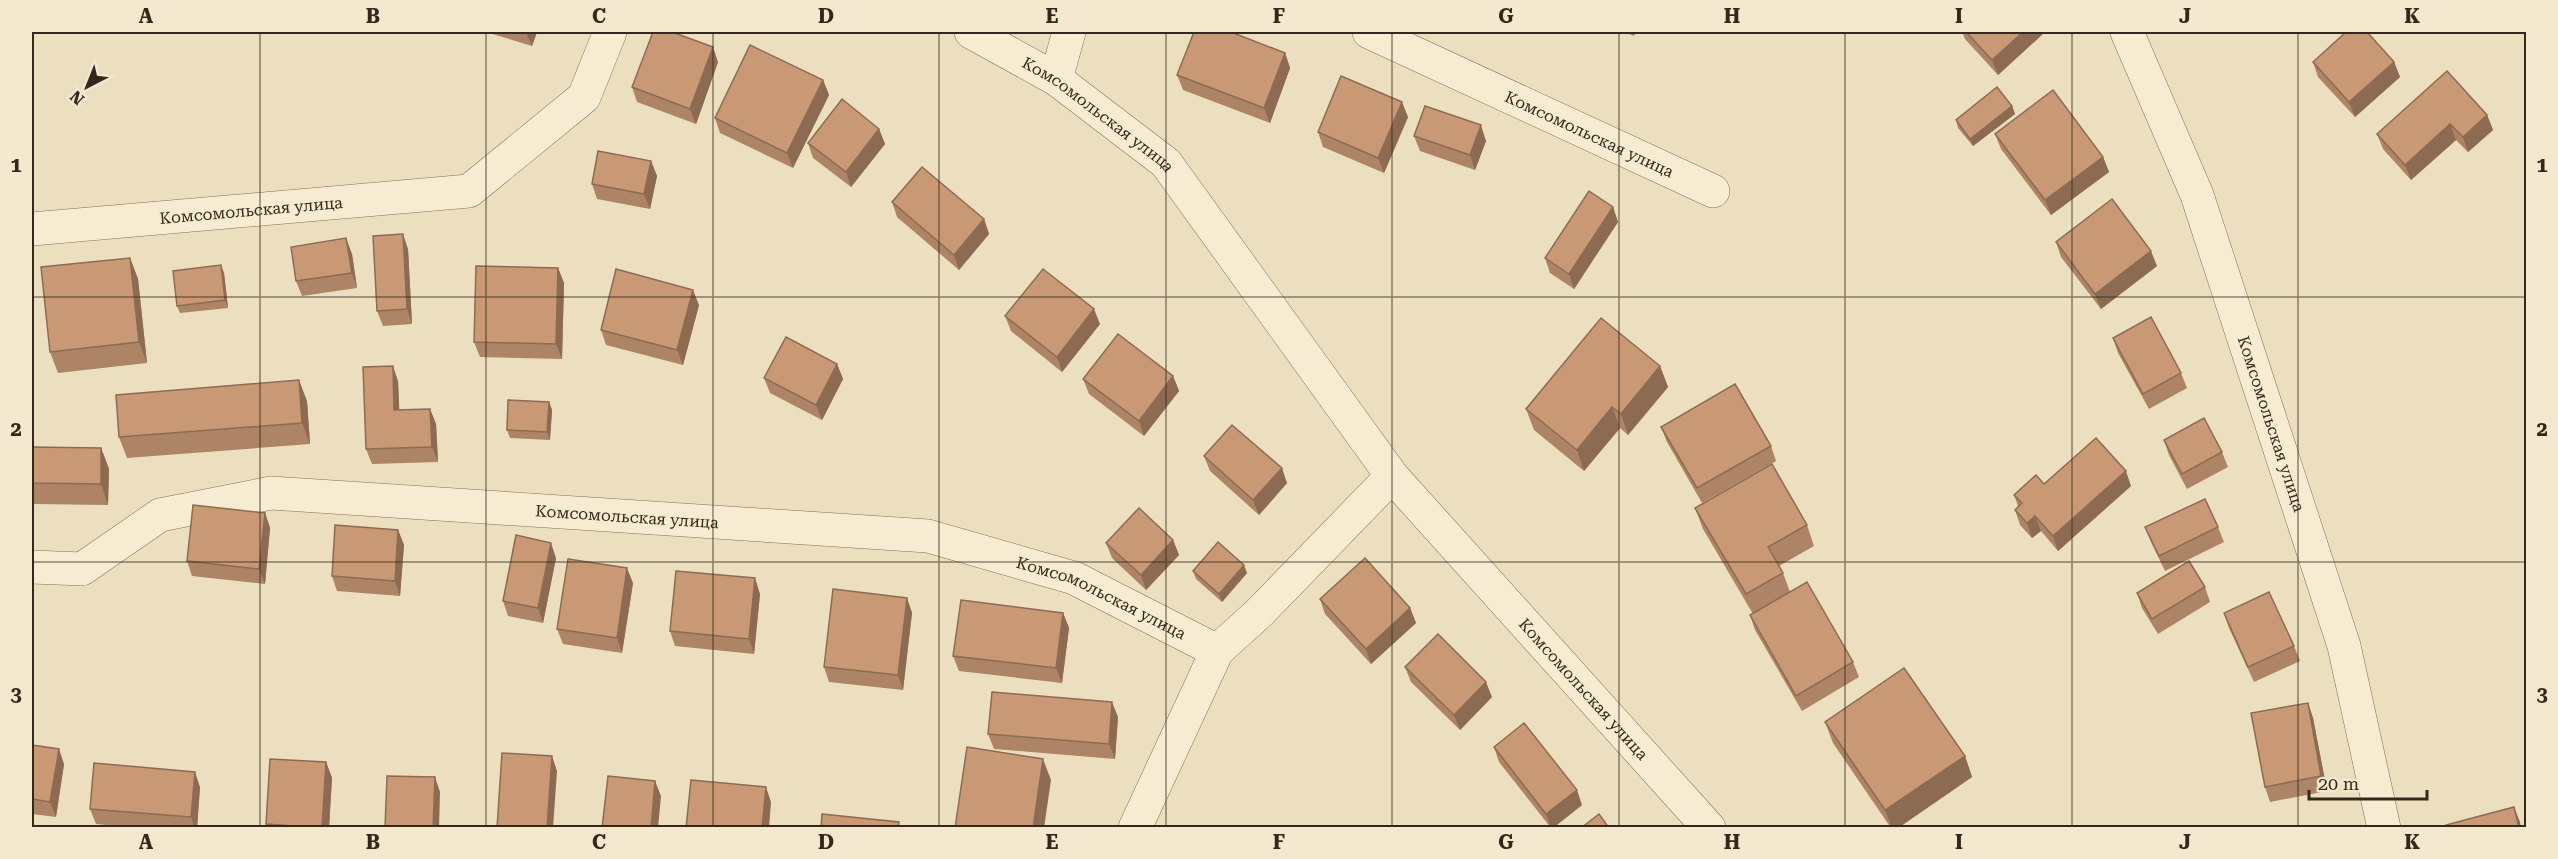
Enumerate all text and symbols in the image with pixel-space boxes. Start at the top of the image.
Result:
text: A [139,4,154,28]
text: B [366,4,380,28]
text: C [592,4,606,28]
text: D [818,4,834,28]
text: E [1046,4,1059,28]
text: F [1273,4,1285,28]
text: G [1498,4,1514,28]
text: H [1724,4,1740,28]
text: I [1955,4,1963,28]
text: J [2179,4,2191,28]
text: K [2404,4,2420,28]
street label: Комсомольская улица [1019,53,1179,176]
north arrow [57,57,117,117]
text: N [66,87,88,109]
street label: Комсомольская улица [1502,87,1677,181]
text: 1 [10,153,22,177]
text: 1 [2536,153,2548,177]
street label: Комсомольская улица [159,192,344,227]
street label: Комсомольская улица [2234,333,2309,514]
text: 2 [10,417,22,441]
text: 2 [2536,417,2548,441]
street label: Комсомольская улица [535,501,720,532]
street label: Комсомольская улица [1014,552,1190,643]
street label: Комсомольская улица [1515,614,1652,764]
text: 3 [10,682,22,706]
text: 3 [2536,682,2548,706]
scale bar [2309,763,2428,801]
text: 20 m [2318,773,2359,794]
text: A [139,830,154,854]
text: B [366,830,380,854]
text: C [592,830,606,854]
text: D [818,830,834,854]
text: E [1046,830,1059,854]
text: F [1273,830,1285,854]
text: G [1498,830,1514,854]
text: H [1724,830,1740,854]
text: I [1955,830,1963,854]
text: J [2179,830,2191,854]
text: K [2404,830,2420,854]

